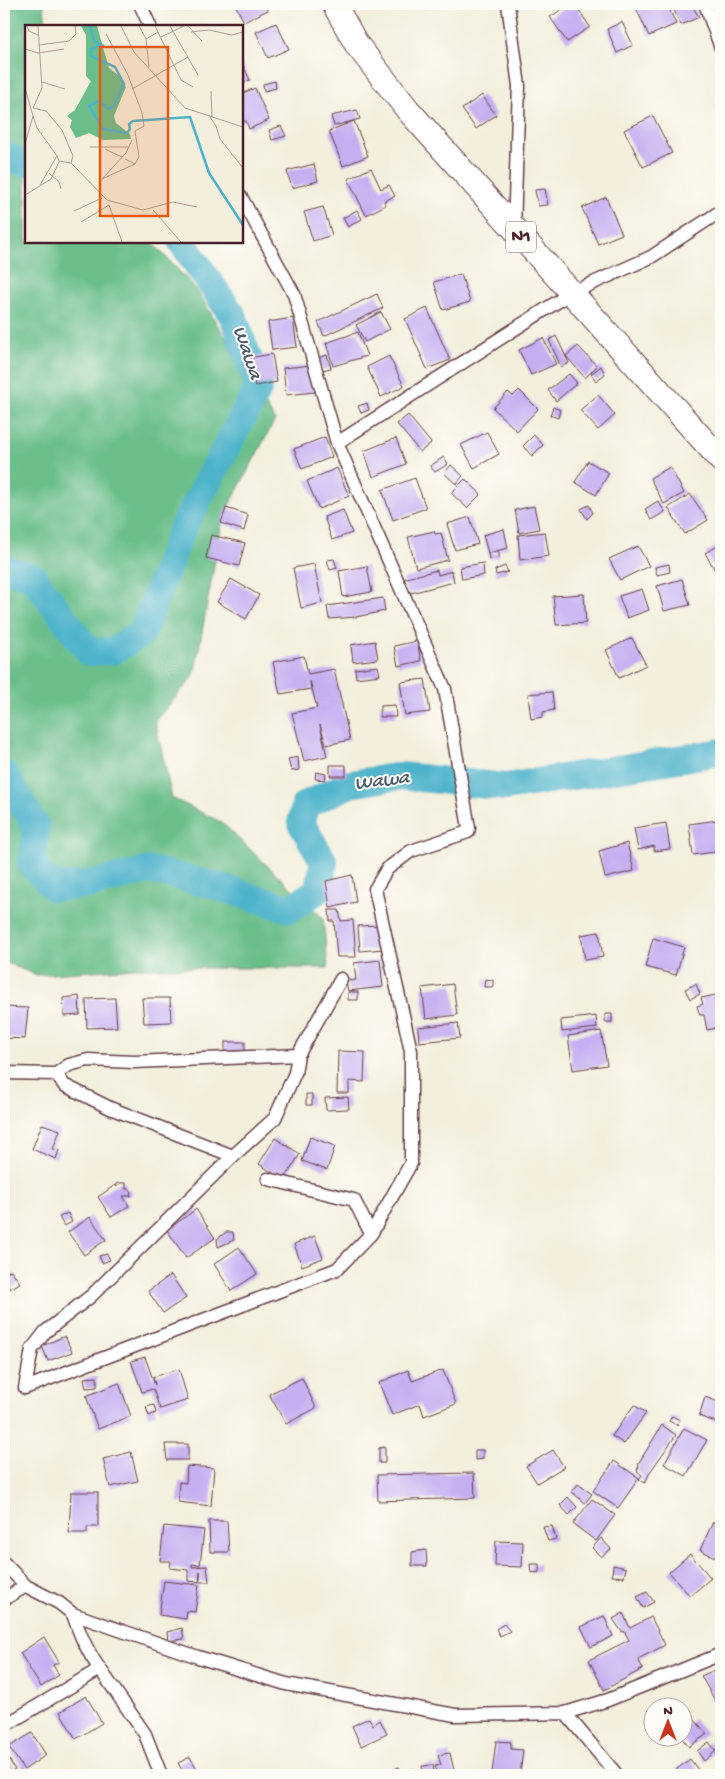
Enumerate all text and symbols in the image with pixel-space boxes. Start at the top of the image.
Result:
inset map [25,25,242,242]
road number: N1 [506,222,536,252]
water label: Wawa [226,323,266,384]
water label: Wawa [353,767,412,797]
north arrow [642,1696,692,1746]
text: N [663,1703,673,1720]

